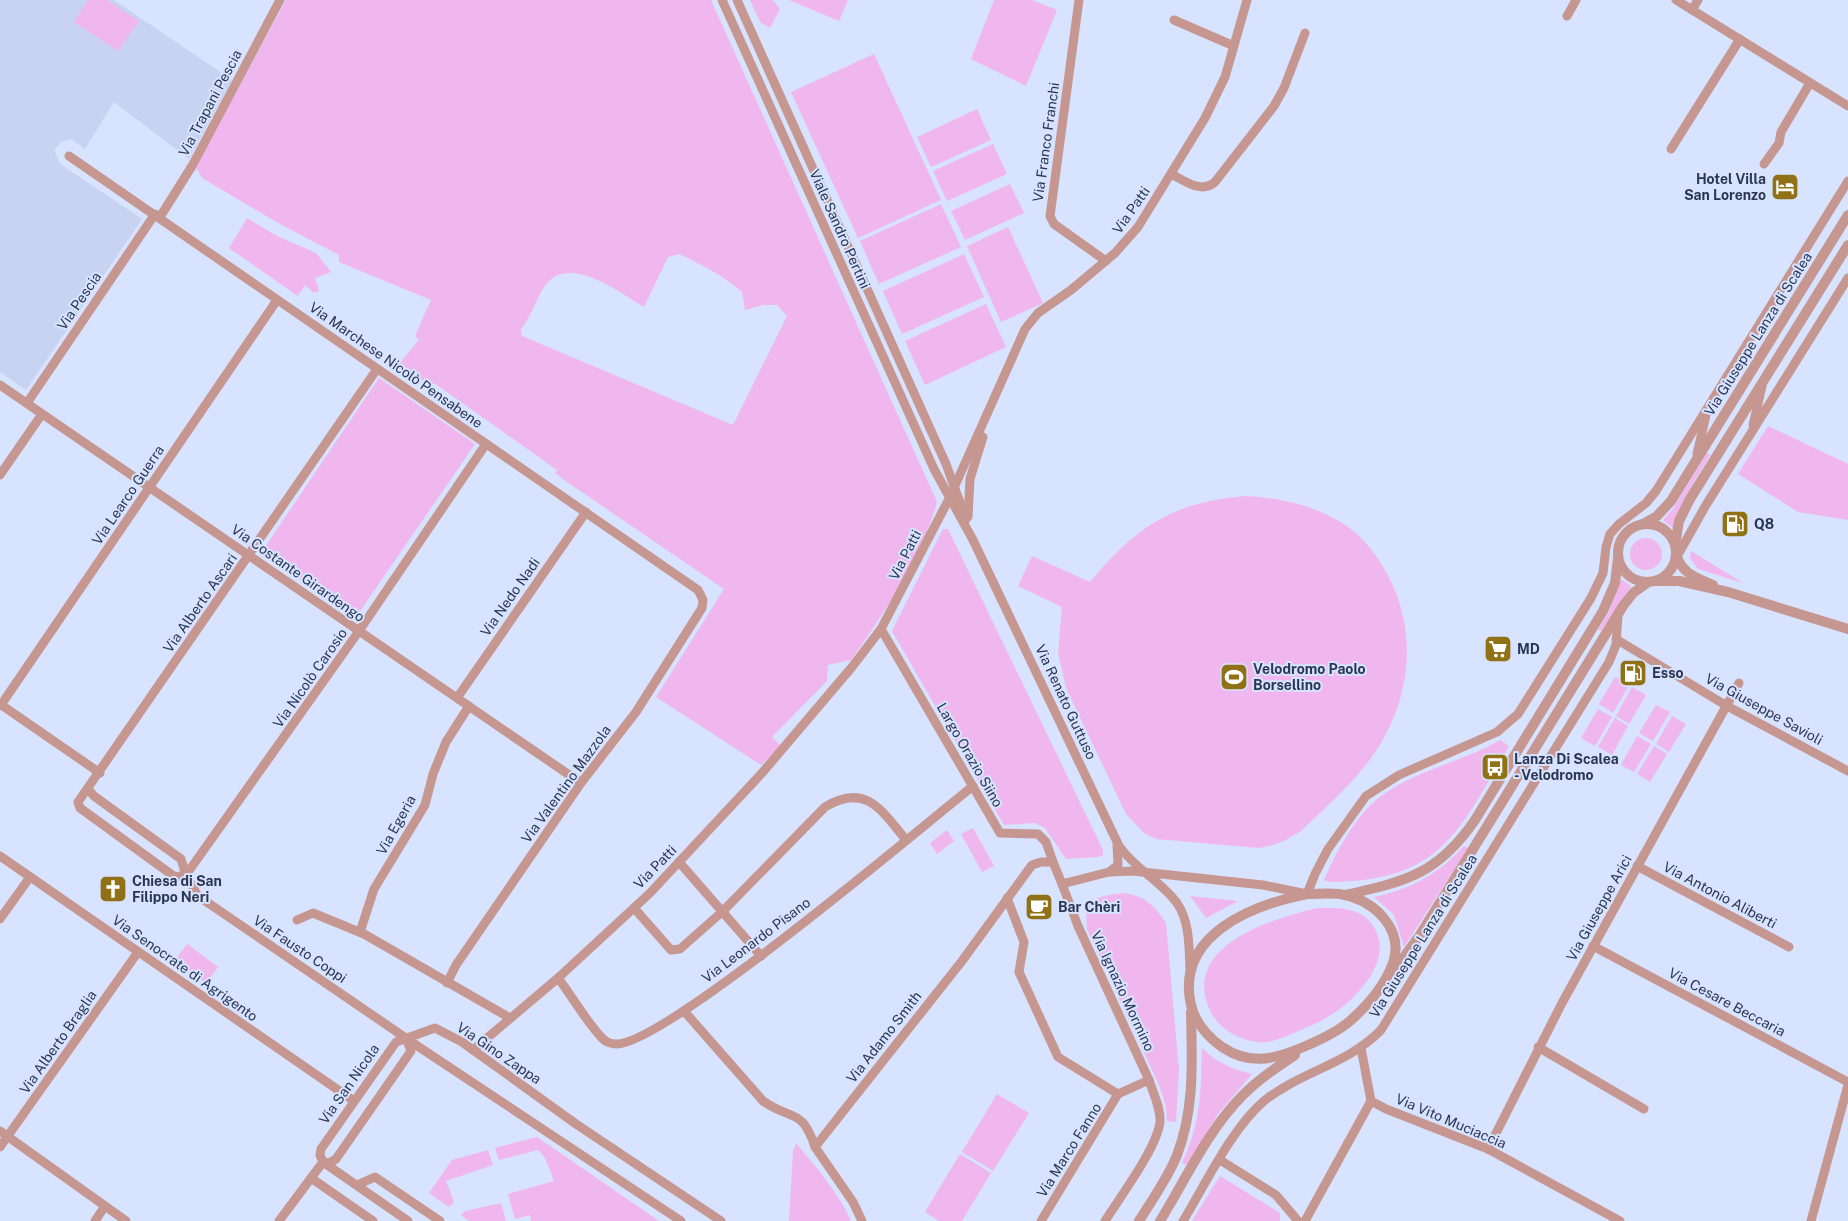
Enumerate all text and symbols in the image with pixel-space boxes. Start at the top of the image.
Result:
street label: Via Trapani Pescia [175,47,245,159]
street label: Via Franco Franchi [1030,81,1062,203]
street label: Viale Sandro Pertini [807,167,873,291]
place label: Hotel Villa San Lorenzo [1684,171,1766,203]
hotel icon: Hotel Villa San Lorenzo [1770,172,1800,202]
street label: Via Patti [1109,183,1153,237]
street label: Via Giuseppe Lanza di Scalea [1701,249,1815,419]
street label: Via Pescia [54,269,104,333]
street label: Via Marchese Nicolò Pensabene [306,299,486,431]
street label: Via Learco Guerra [89,442,167,548]
fuel station icon: Q8 [1720,509,1750,539]
place label: Q8 [1754,516,1774,532]
street label: Via Costante Girardengo [228,521,368,625]
street label: Via Patti [886,527,924,583]
street label: Via Alberto Ascari [160,550,240,656]
street label: Via Nedo Nadi [477,555,543,639]
street label: Via Nicolò Carosio [270,625,350,731]
supermarket icon: MD [1483,634,1513,664]
place label: MD [1517,641,1540,657]
street label: Via Renato Guttuso [1032,642,1100,762]
fuel station icon: Esso [1618,658,1648,688]
place label: Velodromo Paolo Borsellino [1253,661,1366,693]
sports icon: Velodromo Paolo Borsellino [1219,662,1249,692]
place label: Esso [1652,665,1684,681]
street label: Via Giuseppe Savioli [1703,670,1825,748]
street label: Largo Orazio Siino [934,700,1006,810]
street label: Via Valentino Mazzola [518,722,614,846]
place label: Lanza Di Scalea - Velodromo [1514,751,1619,783]
bus stop icon: Lanza Di Scalea - Velodromo [1480,752,1510,782]
street label: Via Egeria [373,792,419,858]
street label: Via Patti [631,842,679,892]
street label: Via Giuseppe Lanza di Scalea [1366,851,1480,1021]
street label: Via Giuseppe Arici [1563,852,1635,964]
street label: Via Antonio Aliberti [1661,858,1779,932]
place label: Chiesa di San Filippo Neri [132,873,222,905]
church icon: Chiesa di San Filippo Neri [98,874,128,904]
cafe icon: Bar Chèri [1024,892,1054,922]
street label: Via Leonardo Pisano [699,894,813,986]
place label: Bar Chèri [1058,899,1120,915]
street label: Via Senocrate di Agrigento [109,912,261,1024]
street label: Via Fausto Coppi [250,912,350,986]
street label: Via Ignazio Mormino [1088,928,1158,1054]
street label: Via Cesare Beccaria [1666,964,1788,1040]
street label: Via Alberto Braglia [16,987,100,1097]
street label: Via Adamo Smith [843,988,925,1086]
street label: Via Gino Zappa [454,1019,544,1087]
street label: Via San Nicola [315,1041,383,1127]
street label: Via Vito Muciaccia [1393,1090,1509,1152]
street label: Via Marco Fanno [1034,1100,1105,1200]

